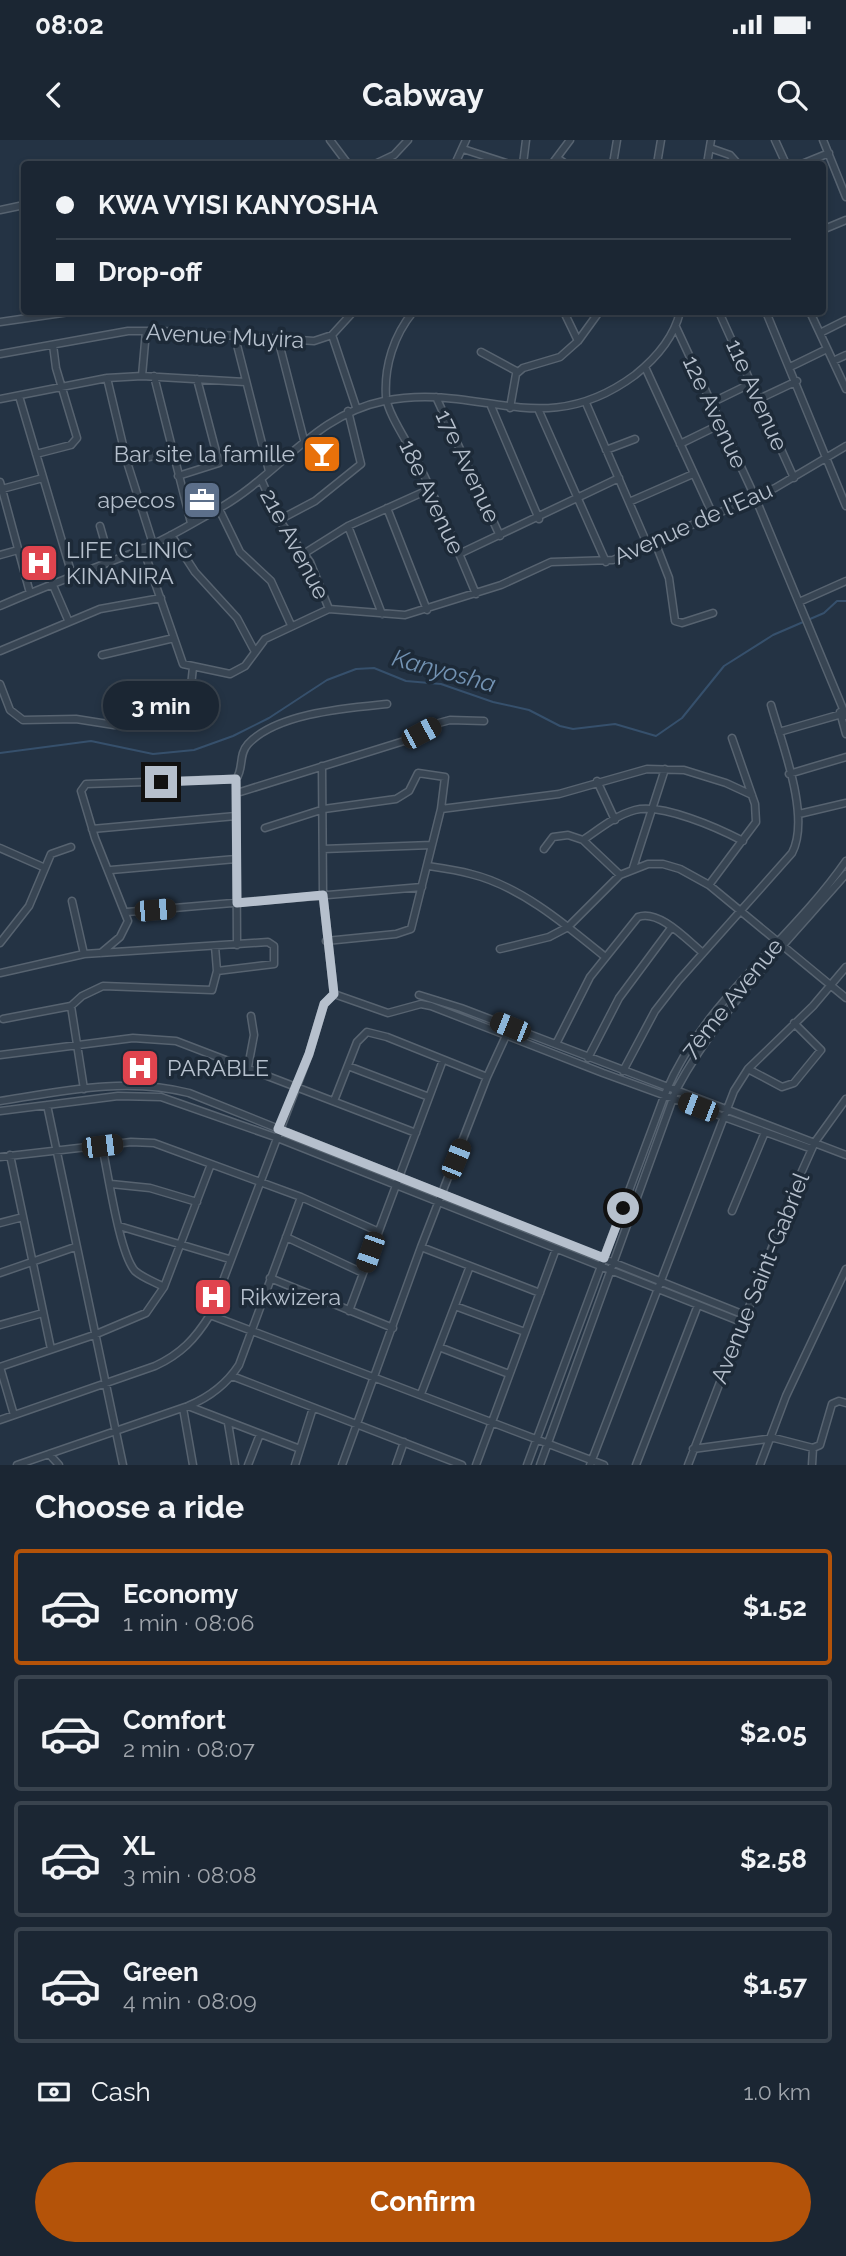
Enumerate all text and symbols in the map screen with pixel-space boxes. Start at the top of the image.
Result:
text: 08:02 [35,10,104,40]
icon: back [35,76,73,114]
text: Cabway [362,76,484,113]
icon: search [773,76,811,114]
text: KWA VYISI KANYOSHA [98,190,378,220]
text: Drop-off [98,257,202,287]
street label: Avenue Muyira [145,318,305,353]
street label: 11e Avenue [721,335,794,455]
street label: 12e Avenue [678,351,753,472]
street label: 17e Avenue [431,405,506,527]
bar icon: Bar site la famille [301,433,343,475]
street label: 18e Avenue [394,435,471,558]
place label: Bar site la famille [114,440,295,467]
street label: Avenue de l'Eau [609,475,776,570]
office icon: apecos [181,479,223,521]
street label: 21e Avenue [255,484,336,604]
place label: apecos [97,486,175,513]
place label: LIFE CLINIC KINANIRA [66,536,193,589]
hospital icon: LIFE CLINIC KINANIRA [18,542,60,584]
water label: Kanyosha [389,643,499,698]
callout: 3 min [103,680,219,730]
text: 3 min [131,692,191,719]
car [398,714,445,752]
route end [145,766,177,798]
car [134,898,177,922]
street label: 7ème Avenue [675,932,788,1063]
car [487,1009,534,1045]
hospital icon: PARABLE [119,1047,161,1089]
place label: PARABLE [167,1054,269,1081]
car [675,1090,722,1124]
car [80,1133,125,1159]
car [439,1136,474,1182]
street label: Avenue Saint-Gabriel [705,1168,814,1387]
route start [607,1192,639,1224]
car [354,1229,387,1275]
hospital icon: Rikwizera [192,1276,234,1318]
place label: Rikwizera [240,1283,341,1310]
text: Choose a ride [35,1488,244,1525]
icon: car [39,1576,102,1639]
text: Economy [123,1579,238,1609]
text: $1.52 [743,1592,807,1622]
text: 1 min · 08:06 [123,1609,254,1636]
icon: car [39,1702,102,1765]
text: Comfort [123,1705,226,1735]
text: $2.05 [740,1718,807,1748]
text: 2 min · 08:07 [123,1735,255,1762]
icon: car [39,1828,102,1891]
text: XL [123,1831,155,1861]
text: $2.58 [740,1844,807,1874]
text: 3 min · 08:08 [123,1861,257,1888]
icon: car [39,1954,102,2017]
text: Green [123,1957,199,1987]
text: $1.57 [743,1970,807,2000]
text: 4 min · 08:09 [123,1987,257,2014]
icon: cash [35,2073,73,2111]
text: Cash [91,2077,151,2107]
text: 1.0 km [744,2078,811,2105]
button: Confirm [35,2162,811,2242]

